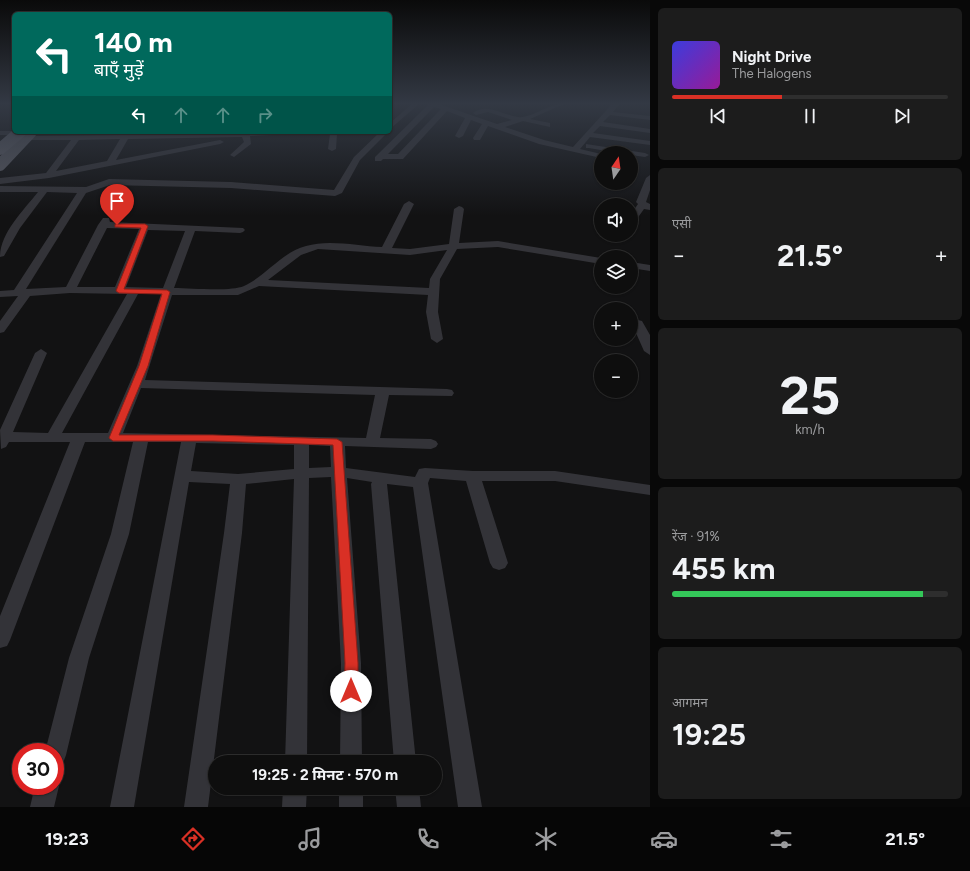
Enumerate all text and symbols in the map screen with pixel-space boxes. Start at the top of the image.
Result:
text: 140 m [94,25,173,59]
icon: left [28,28,80,80]
text: Night Drive [732,48,811,66]
text: बाएँ मुड़ें [94,59,144,81]
text: The Halogens [732,66,812,81]
icon: left [128,104,150,126]
icon: ahead [170,104,192,126]
icon: ahead [212,104,234,126]
icon: right [254,104,276,126]
icon: previous [707,105,729,127]
icon: pause [799,105,821,127]
icon: next [891,105,913,127]
north arrow [594,146,638,190]
map controls [594,146,638,398]
pin [100,184,134,225]
icon: arrive [106,190,128,212]
button: sound [594,198,638,242]
text: एसी [672,216,691,231]
text: 21.5° [777,237,843,274]
text: − [672,242,686,269]
text: + [934,242,948,269]
button: layers [594,250,638,294]
button: + [594,302,638,346]
button: − [594,354,638,398]
text: 25 [780,365,840,427]
text: km/h [795,422,825,437]
text: रेंज · 91% [672,529,720,544]
text: 455 km [672,550,775,587]
position arrow [330,670,372,712]
text: आगमन [672,695,708,710]
text: 19:25 [672,716,746,753]
speed limit sign: 30 [12,743,64,795]
text: 19:25 · 2 मिनट · 570 m [252,766,398,784]
icon: directions [179,825,207,853]
icon: music [296,825,324,853]
icon: phone [414,825,442,853]
icon: climate [532,825,560,853]
icon: car [650,825,678,853]
icon: filters [767,825,795,853]
text: 19:23 [45,828,89,850]
text: 21.5° [885,828,925,850]

